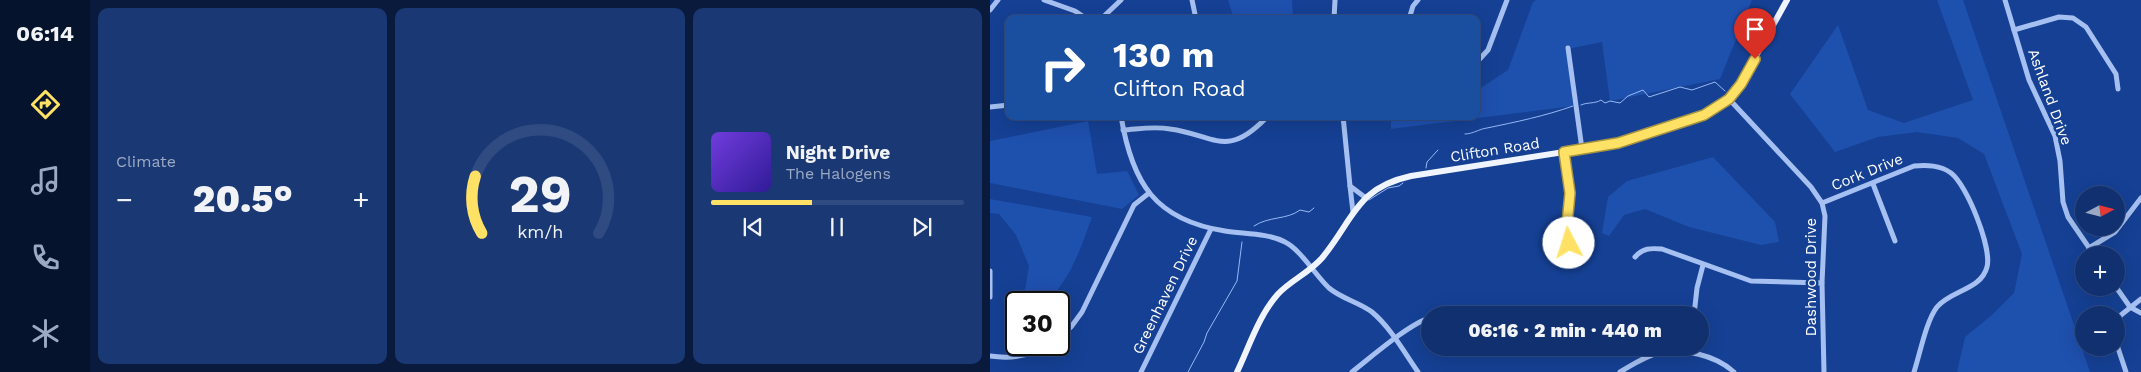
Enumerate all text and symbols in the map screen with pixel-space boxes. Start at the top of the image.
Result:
pin [1734,8,1776,59]
icon: arrive [1741,15,1769,43]
text: 06:14 [16,21,74,46]
text: 130 m [1113,34,1214,76]
icon: right [1030,35,1095,100]
street label: Ashland Drive [2024,46,2076,148]
text: Clifton Road [1113,76,1245,101]
icon: directions [28,87,63,122]
street label: Clifton Road [1449,134,1541,166]
text: Night Drive [786,141,890,164]
street label: Cork Drive [1828,149,1906,195]
text: Climate [116,152,176,171]
icon: music [28,163,63,198]
text: 29 [508,164,572,225]
text: The Halogens [786,164,891,183]
text: 20.5° [193,177,293,221]
text: − [116,183,133,216]
text: + [352,183,369,216]
north arrow [2075,186,2125,236]
map controls [2075,186,2125,356]
icon: previous [739,213,767,241]
icon: pause [823,213,851,241]
icon: next [908,213,936,241]
position arrow [1542,216,1594,268]
street label: Dashwood Drive [1802,218,1820,336]
text: km/h [517,221,563,242]
street label: Greenhaven Drive [1129,233,1201,357]
icon: phone [28,240,63,275]
button: + [2075,246,2125,296]
speed limit sign: 30 [1005,291,1070,356]
button: − [2075,306,2125,356]
icon: climate [28,316,63,351]
text: 06:16 · 2 min · 440 m [1468,319,1662,342]

